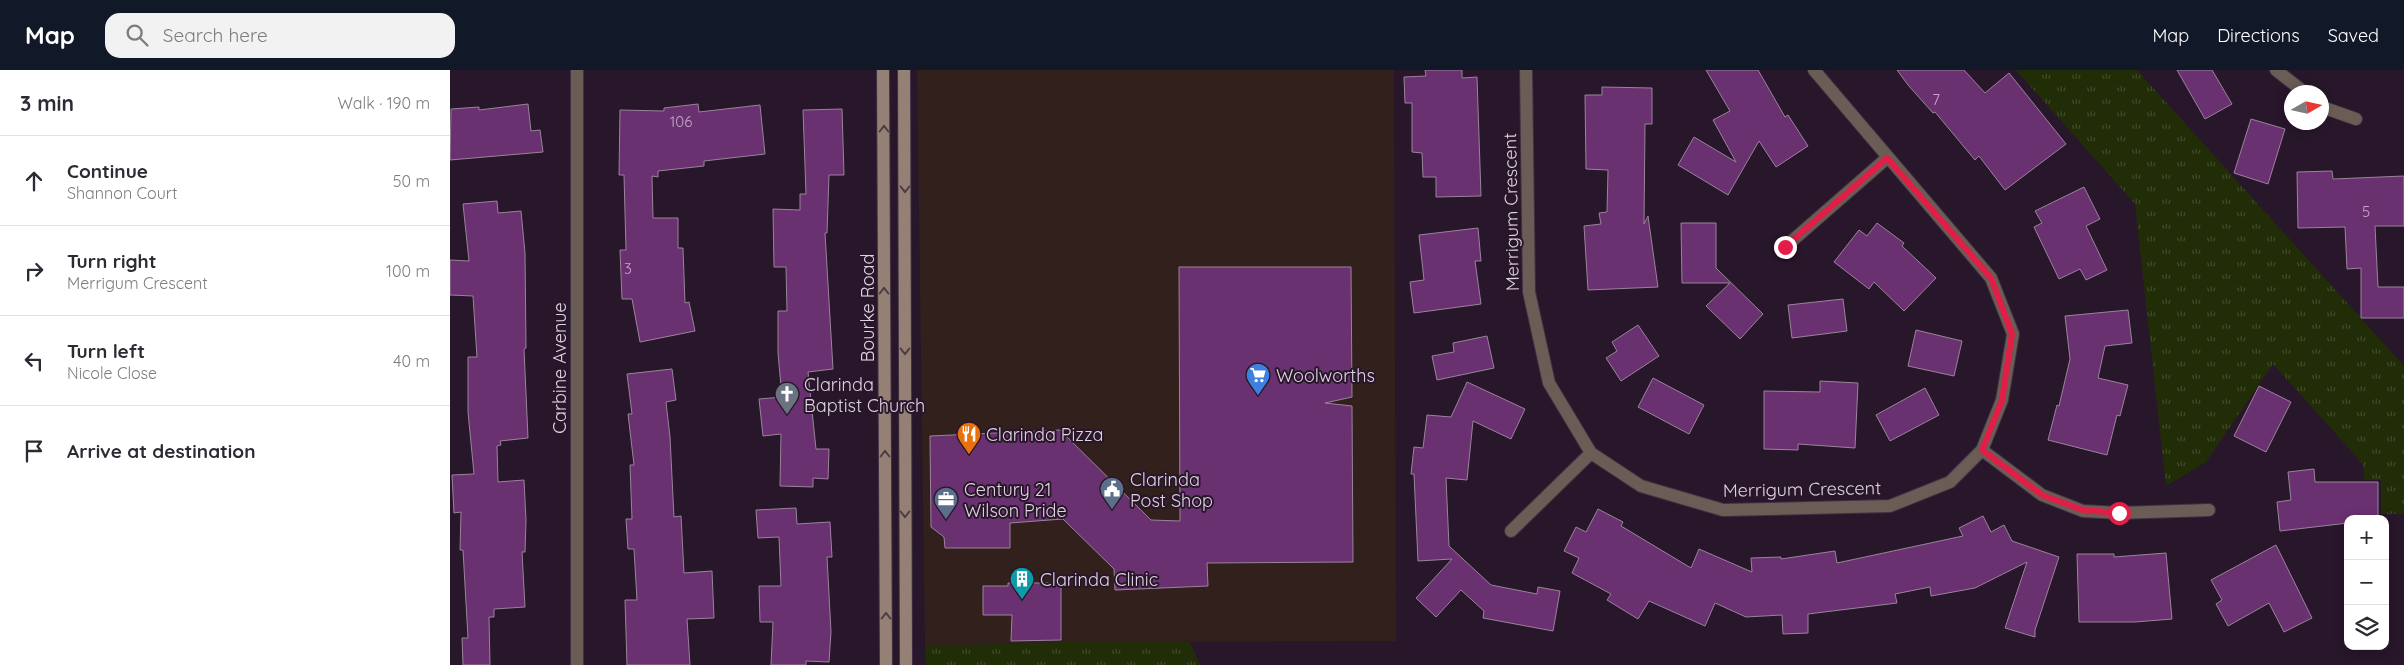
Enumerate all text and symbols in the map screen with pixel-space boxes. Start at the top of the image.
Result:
search box [105,13,455,58]
text: Map [25,20,75,50]
icon: search [123,21,151,49]
text: Search here [163,23,268,47]
text: Map [2152,24,2189,47]
text: Directions [2217,24,2300,47]
text: Saved [2328,24,2379,47]
north arrow [2284,85,2329,130]
text: 3 min [20,90,74,116]
house number: 7 [1932,90,1940,109]
text: Walk · 190 m [338,93,430,113]
house number: 106 [670,112,692,131]
one-way arrow [879,125,889,132]
street label: Merrigum Crescent [1498,133,1524,291]
text: Continue [67,159,148,183]
icon: ahead [20,167,48,195]
text: 50 m [393,171,430,191]
text: Shannon Court [67,183,177,203]
one-way arrow [900,185,910,193]
house number: 5 [2362,202,2370,221]
route end [1774,236,1797,259]
text: Turn right [67,249,156,273]
street label: Bourke Road [856,254,879,362]
icon: right [20,257,48,285]
house number: 3 [624,259,632,278]
text: 100 m [386,261,430,281]
text: Merrigum Crescent [67,273,208,293]
one-way arrow [879,287,889,295]
street label: Carbine Avenue [548,302,571,434]
text: Turn left [67,339,145,363]
icon: left [20,347,48,375]
one-way arrow [900,348,910,355]
text: 40 m [393,351,430,371]
supermarket icon: Woolworths [1245,362,1271,396]
text: Nicole Close [67,363,157,383]
place label: Woolworths [1276,364,1375,387]
place label: Clarinda Baptist Church [804,373,925,417]
church icon: Clarinda Baptist Church [774,381,800,415]
restaurant icon: Clarinda Pizza [956,421,982,455]
place label: Clarinda Pizza [986,423,1103,446]
icon: arrive [20,437,48,465]
text: Arrive at destination [67,439,256,463]
one-way arrow [880,450,890,458]
place label: Clarinda Post Shop [1130,468,1213,512]
public building icon: Clarinda Post Shop [1099,476,1125,510]
street label: Merrigum Crescent [1723,476,1881,502]
place label: Century 21 Wilson Pride [964,478,1067,522]
office icon: Century 21 Wilson Pride [933,486,959,520]
route start [2108,502,2131,525]
one-way arrow [900,510,910,518]
map controls [2344,515,2389,650]
button: + [2344,515,2389,560]
button: − [2344,560,2389,605]
building icon: Clarinda Clinic [1009,566,1035,600]
place label: Clarinda Clinic [1040,568,1158,591]
button: layers [2344,605,2389,650]
one-way arrow [881,612,891,620]

